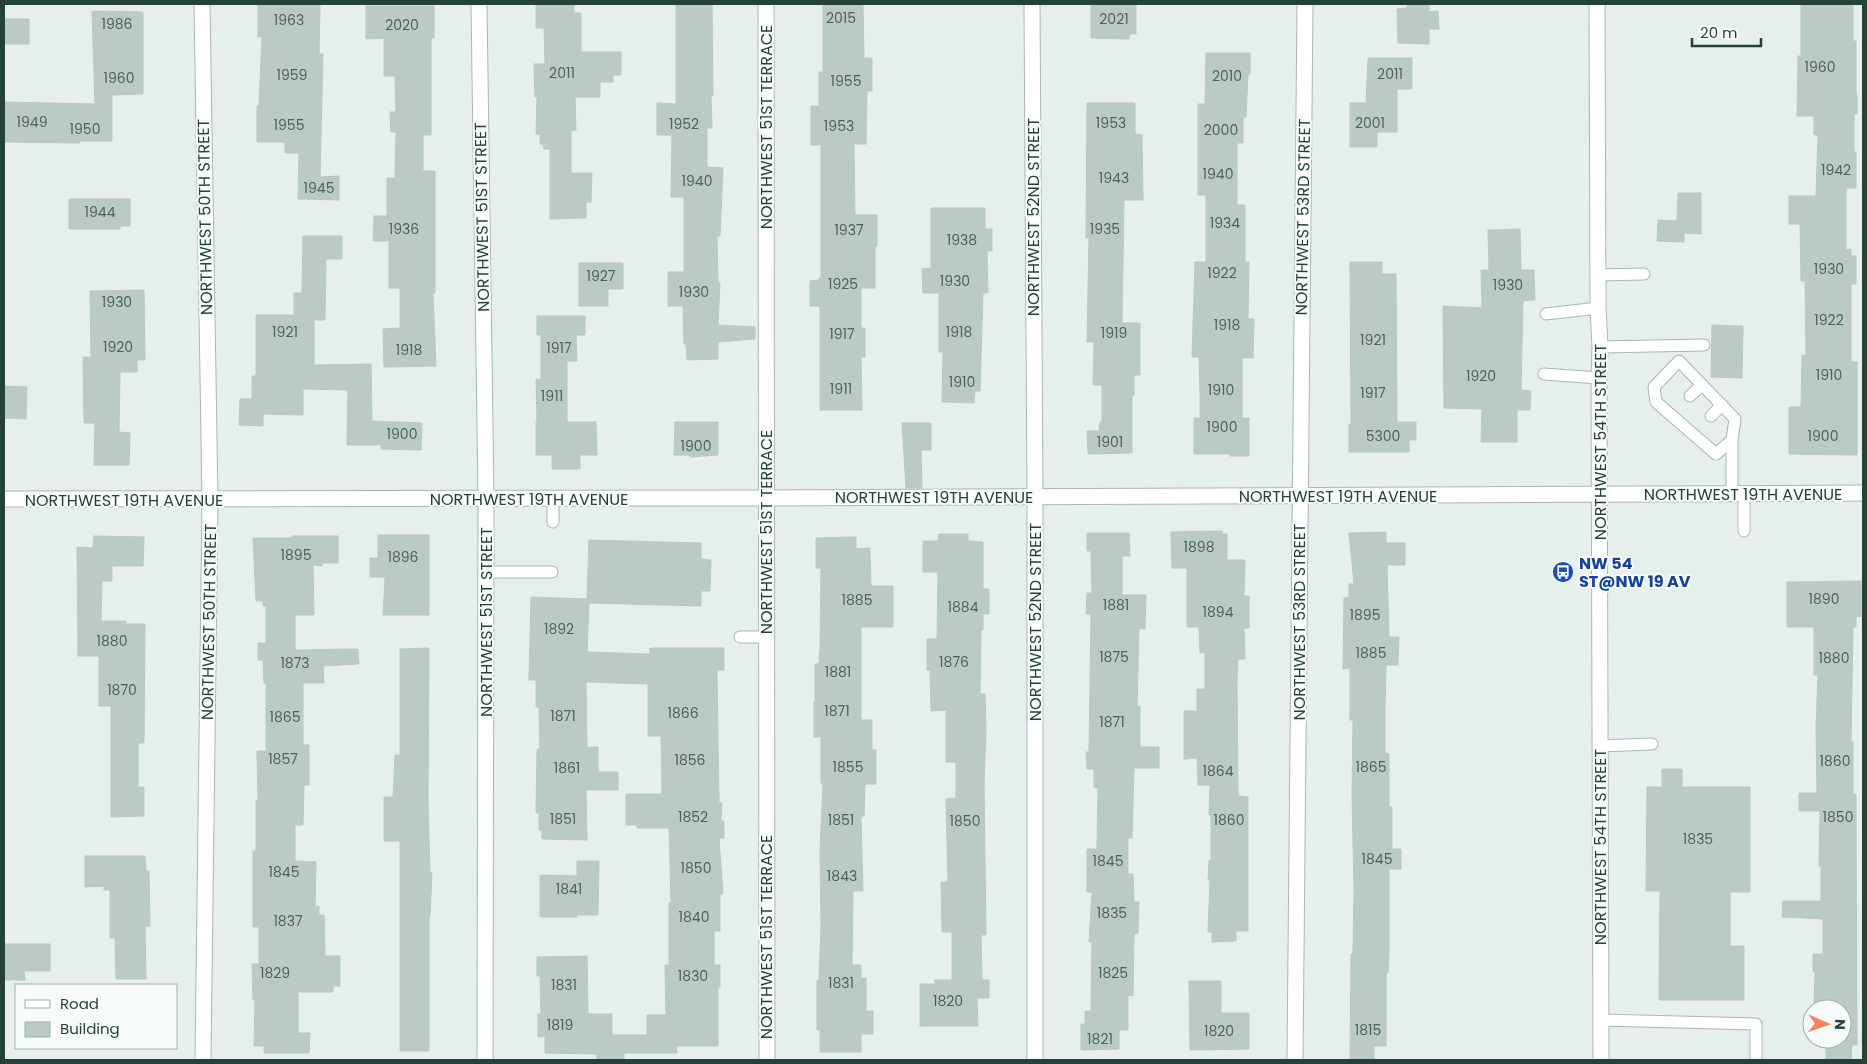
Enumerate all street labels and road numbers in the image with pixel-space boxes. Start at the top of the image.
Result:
street label: NORTHWEST 51ST TERRACE [755,25,778,229]
street label: NORTHWEST 52ND STREET [1022,117,1045,316]
street label: NORTHWEST 50TH STREET [192,118,218,315]
street label: NORTHWEST 53RD STREET [1290,118,1316,316]
street label: NORTHWEST 51ST STREET [469,122,495,312]
street label: NORTHWEST 54TH STREET [1589,343,1612,540]
street label: NORTHWEST 51ST TERRACE [755,430,778,634]
street label: NORTHWEST 19TH AVENUE [1644,483,1842,506]
street label: NORTHWEST 19TH AVENUE [1239,485,1437,508]
street label: NORTHWEST 19TH AVENUE [835,486,1033,509]
street label: NORTHWEST 19TH AVENUE [430,488,628,511]
street label: NORTHWEST 19TH AVENUE [25,489,223,512]
street label: NORTHWEST 52ND STREET [1024,522,1047,721]
street label: NORTHWEST 50TH STREET [196,523,222,720]
street label: NORTHWEST 53RD STREET [1288,523,1311,721]
street label: NORTHWEST 51ST STREET [475,527,498,717]
street label: NORTHWEST 54TH STREET [1589,748,1612,945]
street label: NORTHWEST 51ST TERRACE [755,835,778,1039]

